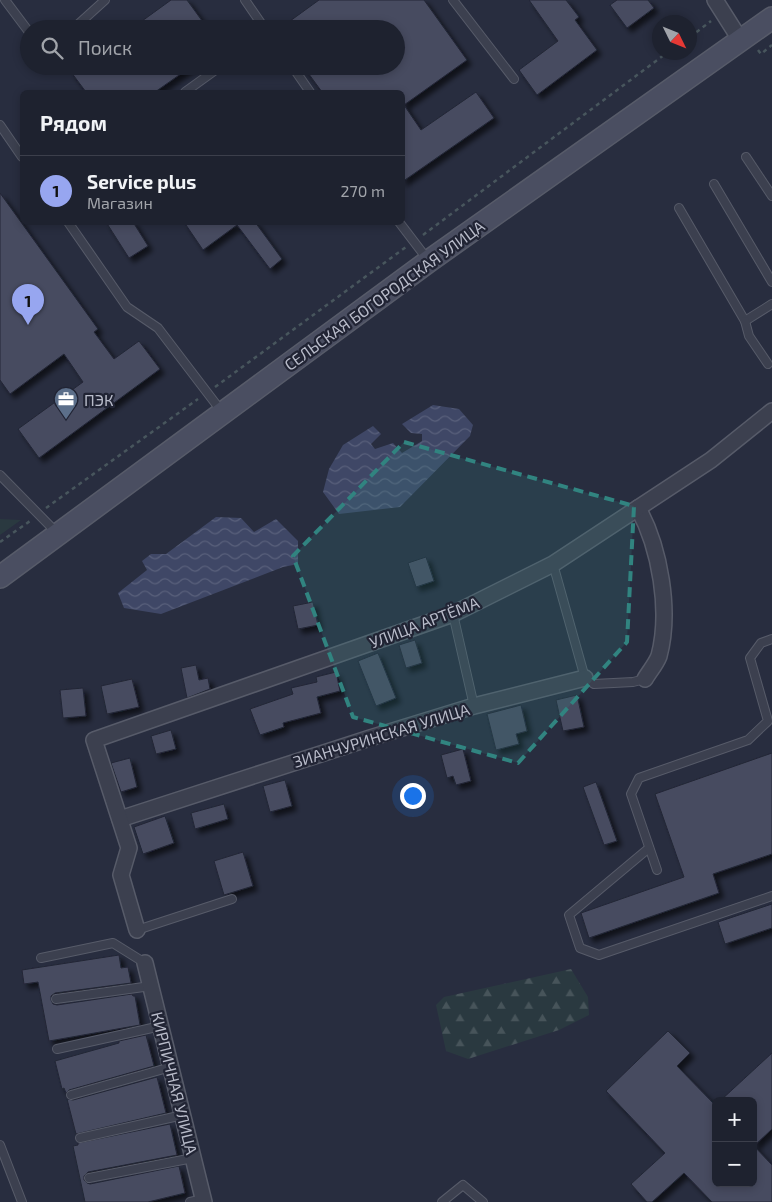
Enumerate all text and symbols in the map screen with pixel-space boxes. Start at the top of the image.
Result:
north arrow [652,15,697,60]
search box [20,20,405,75]
icon: search [38,34,66,62]
text: Поиск [78,36,132,59]
text: Рядом [40,110,107,135]
text: Service plus [87,170,196,193]
text: 1 [53,181,59,200]
text: 270 m [341,181,385,200]
text: Магазин [87,193,153,212]
street label: СЕЛЬСКАЯ БОГОРОДСКАЯ УЛИЦА [280,216,488,374]
pin: 1 [12,284,44,325]
office icon: ПЭК [53,386,79,420]
place label: ПЭК [84,390,114,409]
street label: УЛИЦА АРТЁМА [366,592,482,652]
street label: ЗИАНЧУРИНСКАЯ УЛИЦА [290,699,472,771]
your location [400,783,426,809]
street label: КИРПИЧНАЯ УЛИЦА [148,1010,202,1156]
map controls [712,1097,757,1187]
button: + [712,1097,757,1142]
button: − [712,1142,757,1187]

